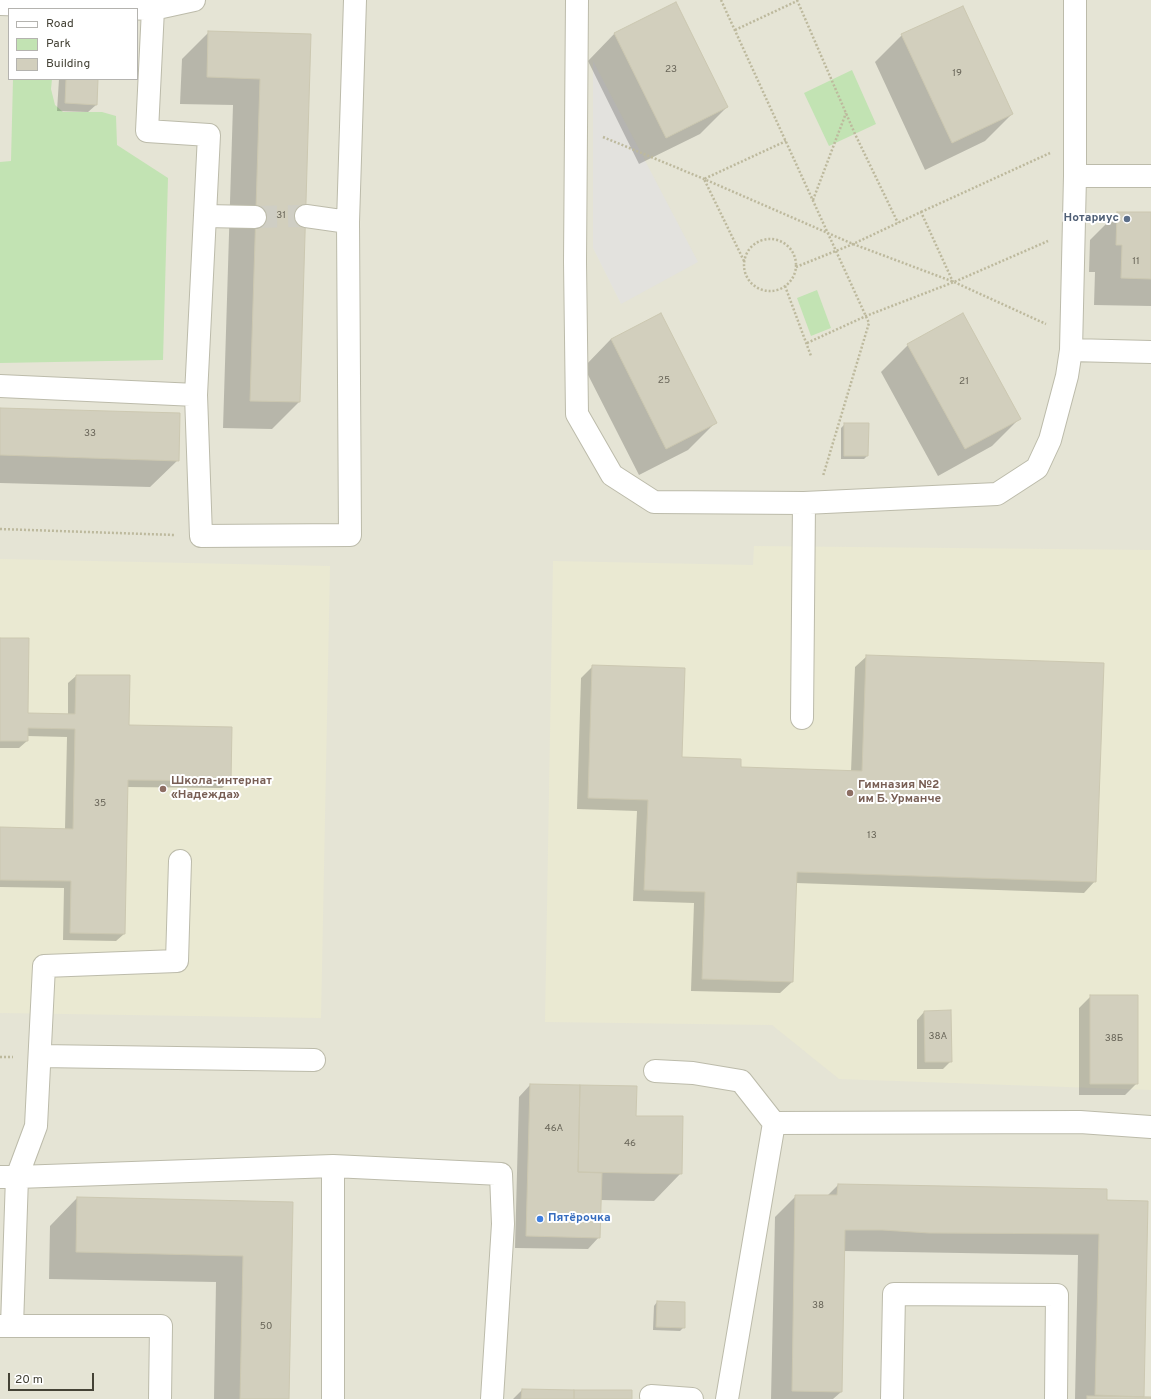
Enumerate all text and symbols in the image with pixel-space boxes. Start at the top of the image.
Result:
legend [8,8,138,80]
text: Road [46,16,74,32]
text: Park [46,36,71,52]
text: Building [46,56,90,72]
house number: 23 [665,64,677,76]
house number: 19 [952,68,962,80]
house number: 31 [276,210,286,222]
place label: Нотариус [1063,212,1119,226]
marker: Нотариус [1122,214,1132,224]
house number: 11 [1132,256,1140,268]
house number: 25 [658,375,670,387]
house number: 21 [959,376,969,388]
house number: 33 [84,428,96,440]
place label: Школа-интернат «Надежда» [171,775,272,803]
place label: Гимназия №2 им Б. Урманче [858,779,941,807]
marker: Школа-интернат «Надежда» [158,784,168,794]
marker: Гимназия №2 им Б. Урманче [845,788,855,798]
house number: 35 [94,798,106,810]
house number: 13 [867,830,877,842]
house number: 38А [929,1031,947,1043]
house number: 38Б [1105,1033,1123,1045]
house number: 46А [545,1123,563,1135]
house number: 46 [624,1138,636,1150]
place label: Пятёрочка [548,1212,611,1226]
marker: Пятёрочка [535,1214,545,1224]
house number: 38 [812,1300,824,1312]
house number: 50 [260,1321,272,1333]
scale bar [10,1365,96,1391]
text: 20 m [15,1372,43,1388]

